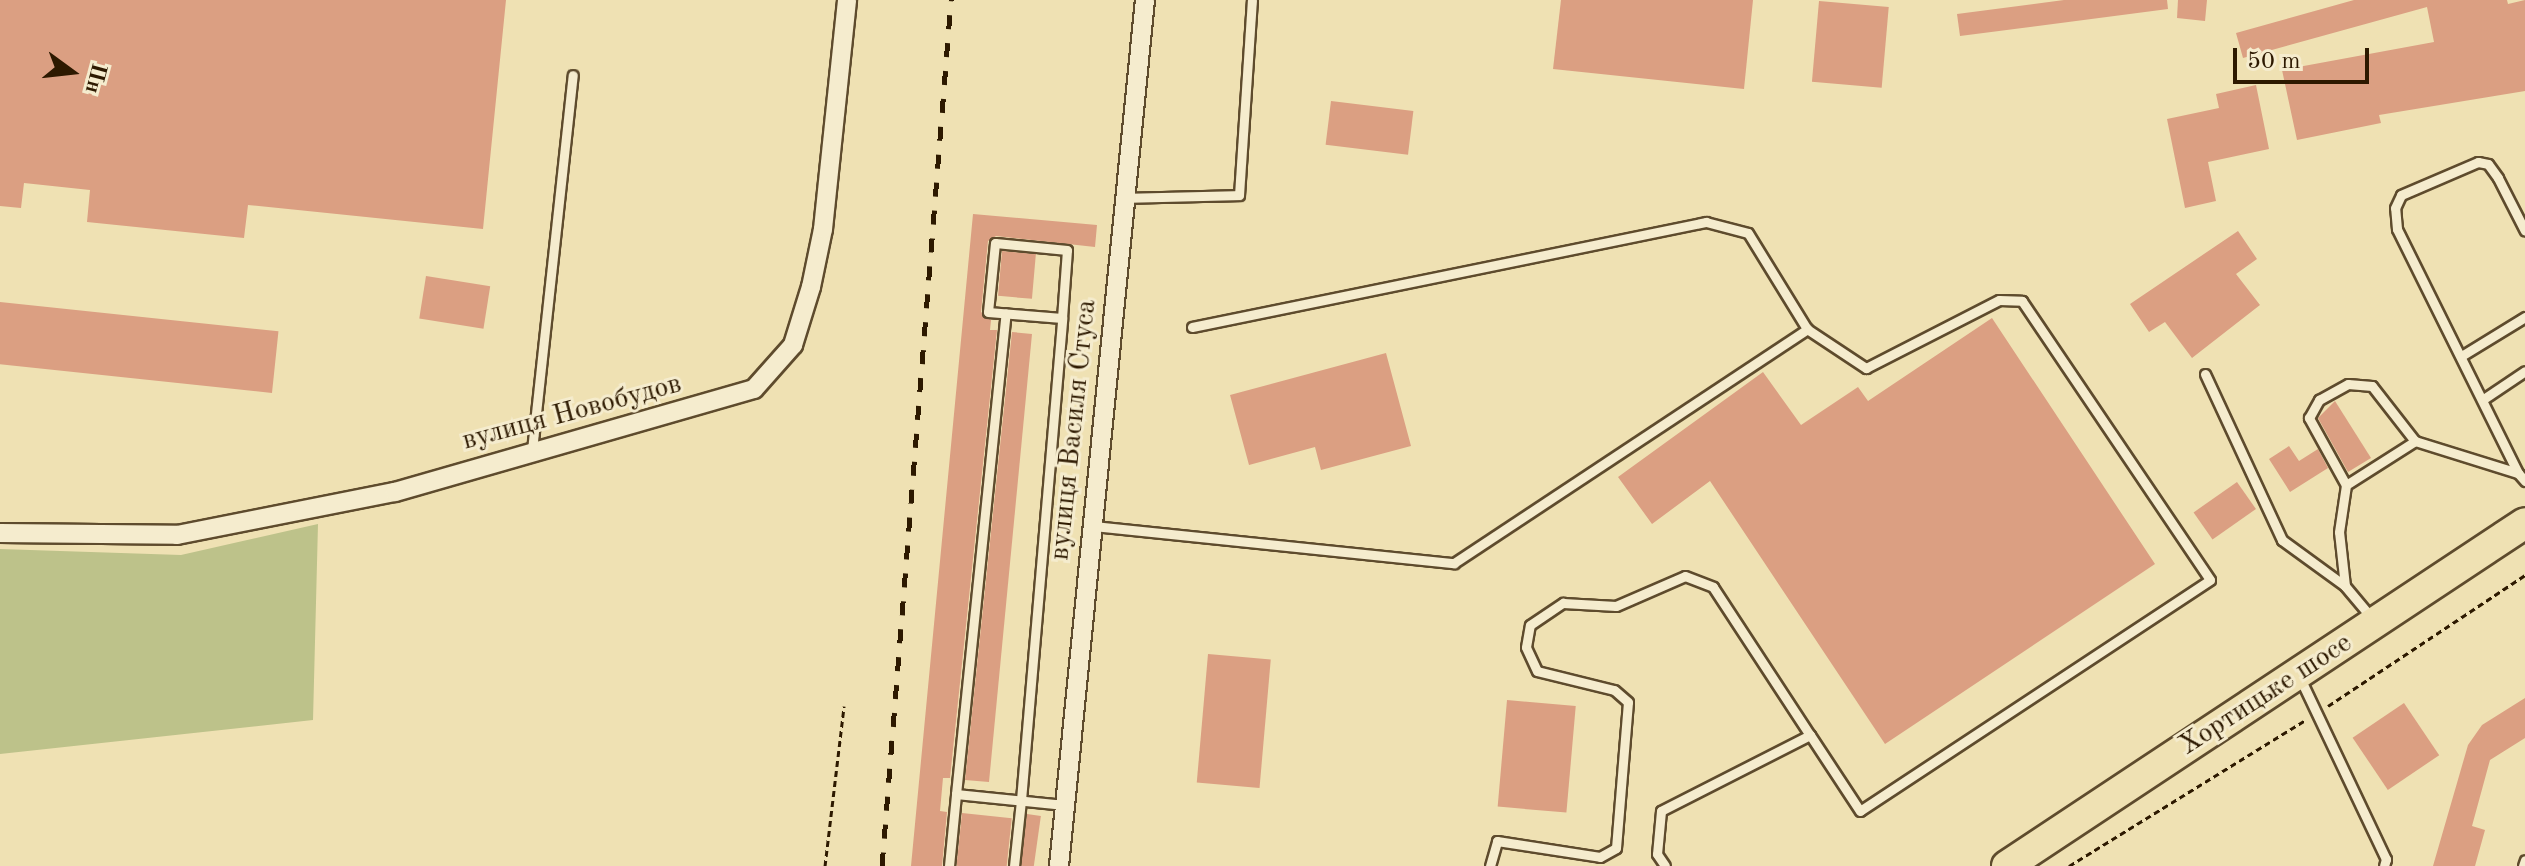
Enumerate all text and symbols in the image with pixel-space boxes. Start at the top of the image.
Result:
north arrow [32,32,112,112]
scale bar [2237,32,2373,82]
text: 50 m [2247,50,2301,74]
text: Пн [81,61,110,96]
street label: вулиця Василя Стуса [1044,298,1104,562]
street label: вулиця Новобудов [459,368,685,458]
street label: Хортицьке шосе [2173,627,2359,763]

